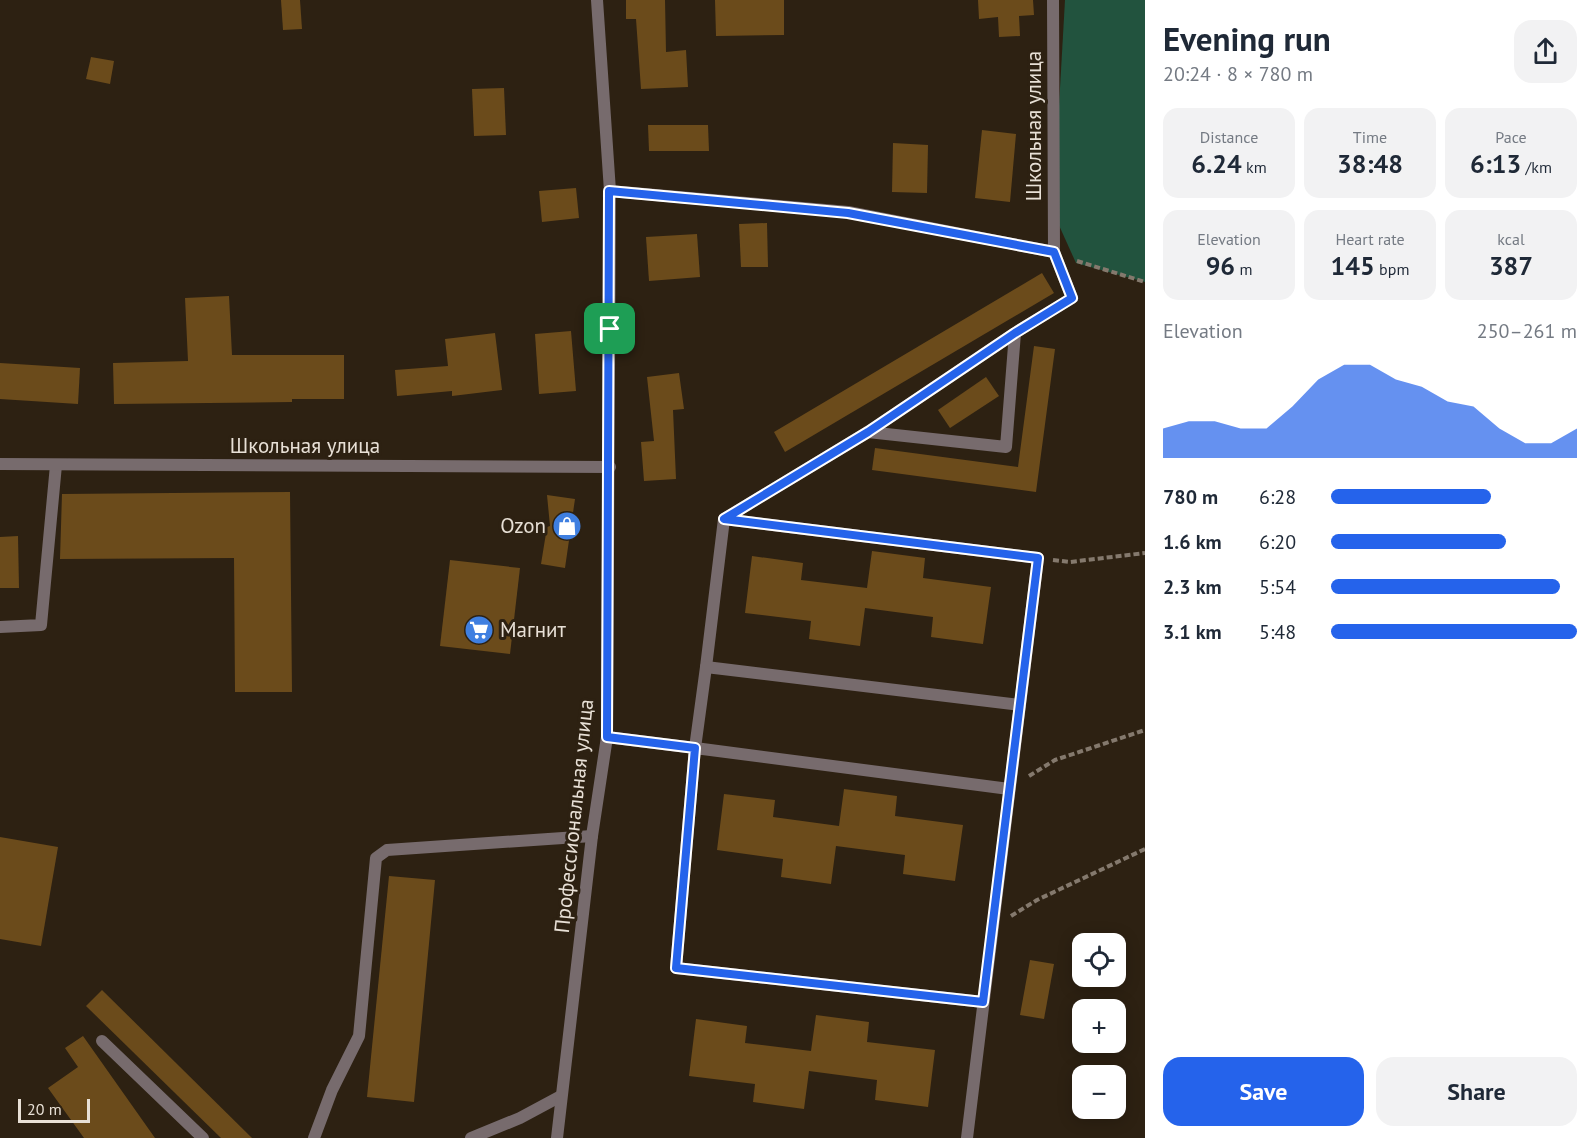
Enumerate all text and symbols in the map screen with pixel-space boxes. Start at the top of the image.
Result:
text: Evening run [1163,17,1331,60]
button: share [1514,20,1577,83]
street label: Школьная улица [1020,51,1047,201]
text: 20:24 · 8 × 780 m [1163,61,1313,87]
text: Distance [1200,127,1258,147]
text: Time [1353,127,1387,147]
text: Pace [1495,127,1527,147]
text: 6.24 [1191,147,1242,180]
text: 38:48 [1337,147,1403,180]
text: 6:13 [1470,147,1521,180]
text: km [1242,157,1267,177]
text: /km [1521,157,1552,177]
text: Elevation [1197,229,1261,249]
text: Heart rate [1335,229,1405,249]
text: kcal [1497,229,1525,249]
text: 96 [1206,249,1235,282]
text: 145 [1331,249,1375,282]
text: 387 [1489,249,1533,282]
text: m [1235,259,1252,279]
text: bpm [1375,259,1409,279]
pin [584,303,635,354]
icon: arrive [593,312,626,345]
text: Elevation [1163,318,1243,344]
text: 250–261 m [1477,318,1577,344]
street label: Школьная улица [230,432,380,459]
text: 780 m [1163,484,1218,510]
text: 6:28 [1259,484,1296,510]
shop icon: Ozon [551,510,583,542]
place label: Ozon [500,512,546,539]
text: 1.6 km [1163,529,1222,555]
text: 6:20 [1259,529,1296,555]
text: 2.3 km [1163,574,1222,600]
text: 5:54 [1259,574,1296,600]
supermarket icon: Магнит [463,614,495,646]
place label: Магнит [500,616,567,643]
text: 3.1 km [1163,619,1222,645]
text: 5:48 [1259,619,1296,645]
street label: Профессиональная улица [548,698,599,934]
map controls [1072,933,1126,1119]
button: locate [1072,933,1126,987]
button: + [1072,999,1126,1053]
button: Save [1163,1057,1364,1126]
button: Share [1376,1057,1577,1126]
button: − [1072,1065,1126,1119]
scale bar [18,1096,90,1124]
text: 20 m [27,1099,62,1119]

